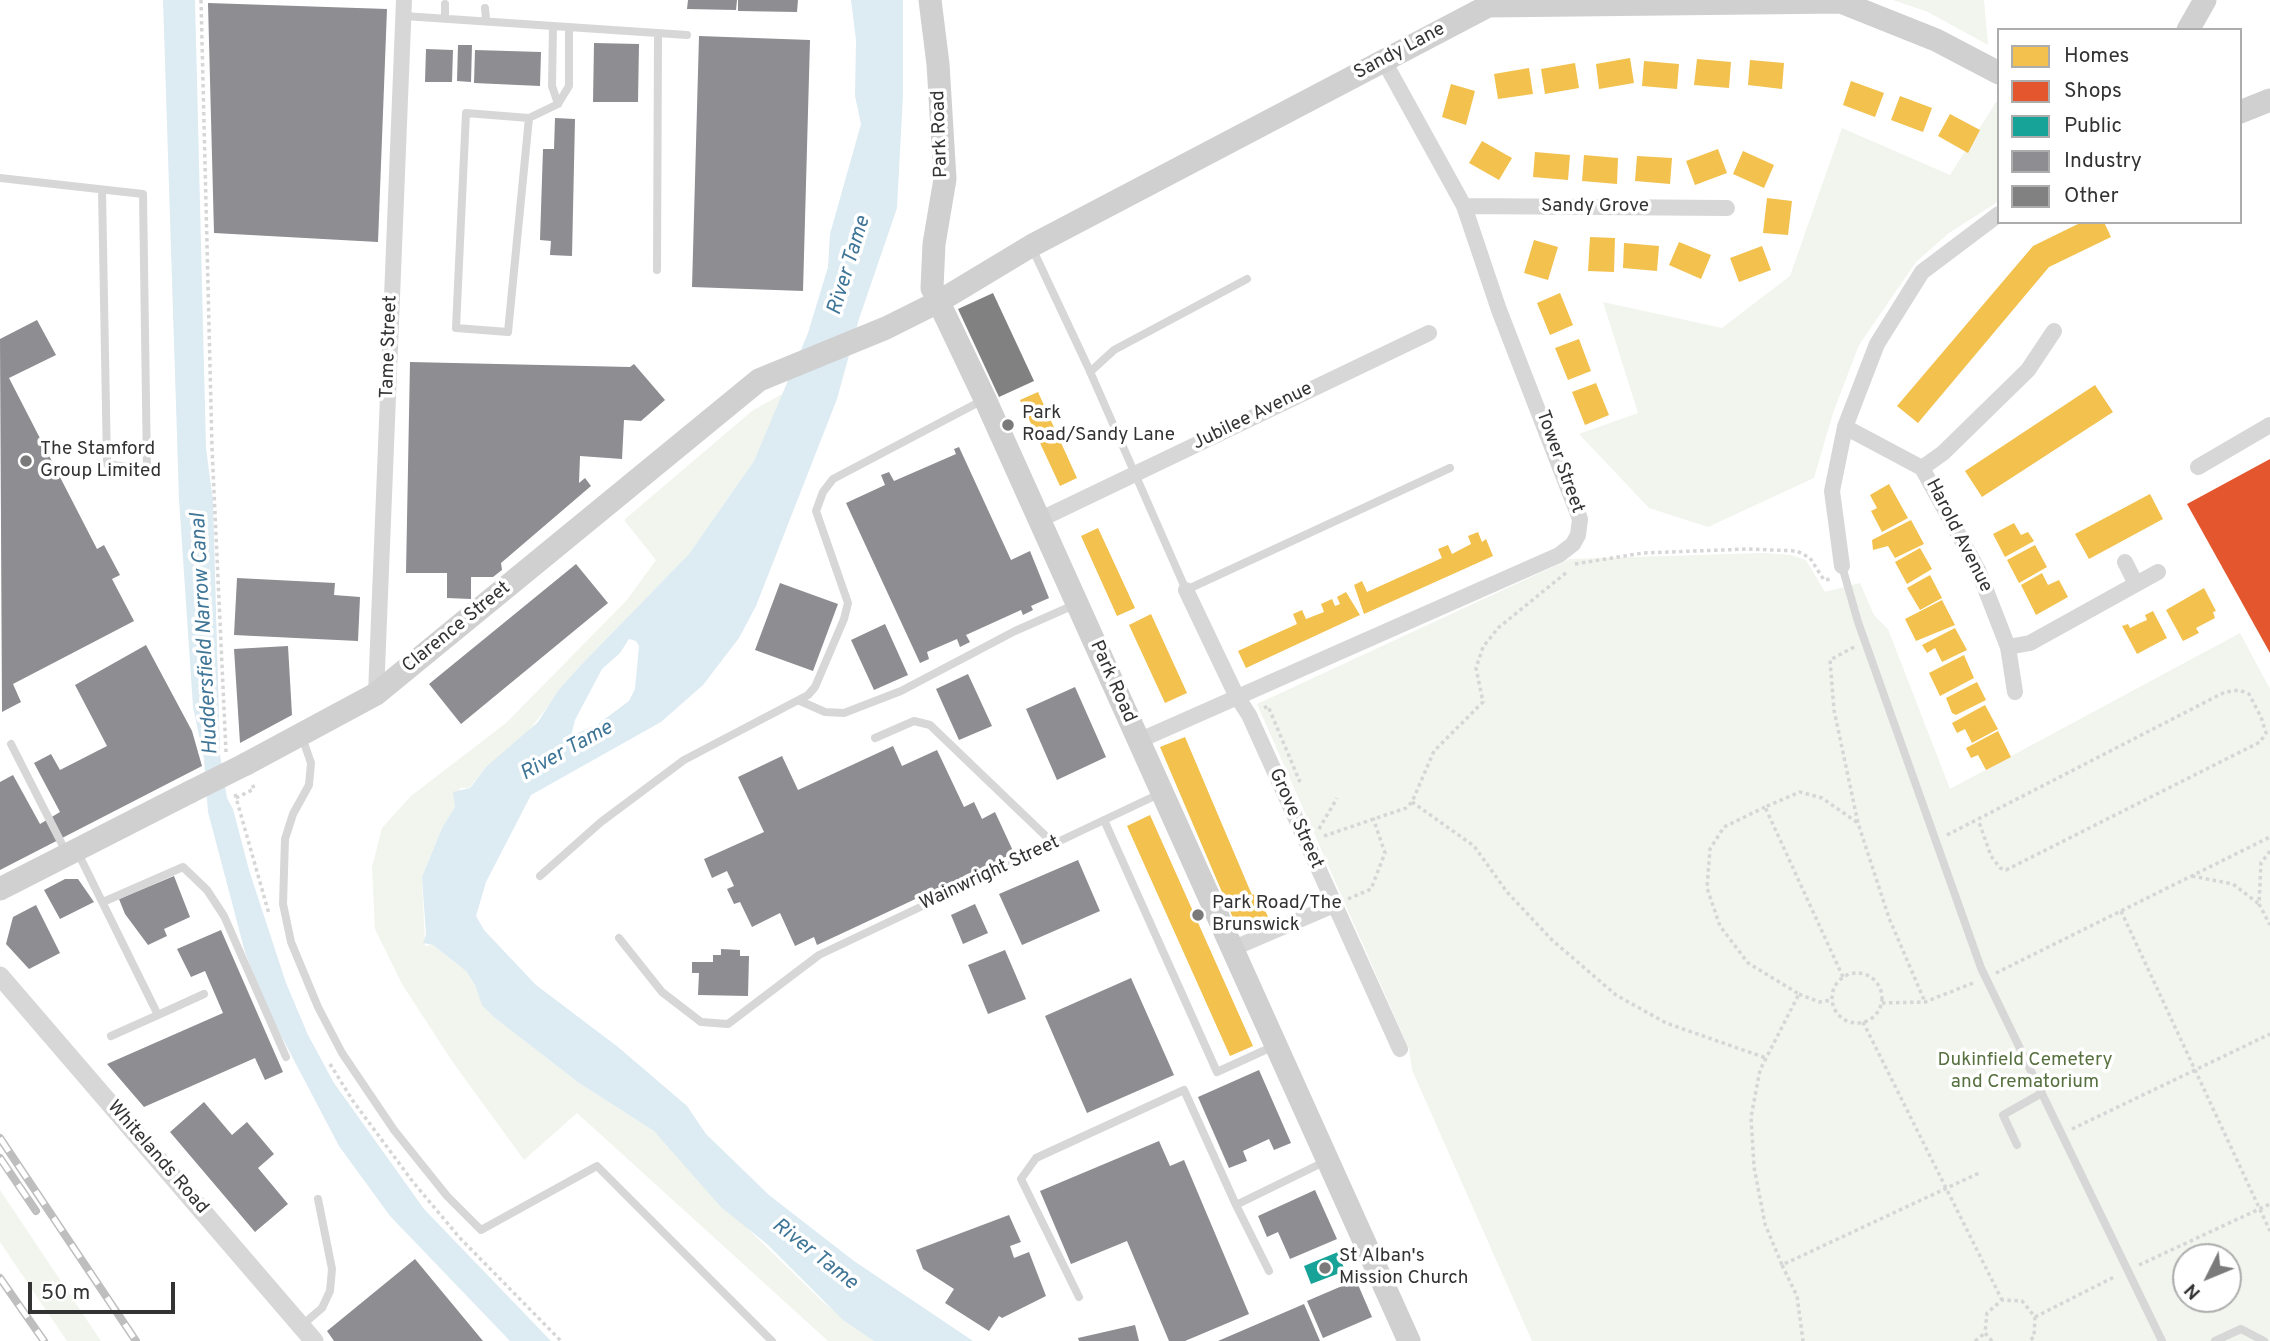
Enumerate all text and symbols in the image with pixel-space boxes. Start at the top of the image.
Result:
street label: Sandy Lane [1351,18,1449,86]
legend [1997,28,2242,224]
text: Homes [2064,43,2129,70]
text: Shops [2064,78,2122,105]
street label: Park Road [928,90,954,178]
text: Public [2064,113,2122,140]
text: Industry [2064,148,2142,175]
text: Other [2064,183,2119,210]
street label: Sandy Grove [1541,196,1649,218]
water label: River Tame [823,214,877,318]
street label: Tame Street [377,295,403,399]
street label: Jubilee Avenue [1189,378,1317,456]
place label: Park Road/Sandy Lane [1022,403,1175,447]
street label: Tower Street [1530,407,1588,517]
marker: Park Road/Sandy Lane [1000,417,1016,433]
place label: The Stamford Group Limited [40,439,161,483]
marker: The Stamford Group Limited [18,453,34,469]
street label: Harold Avenue [1920,476,1996,596]
water label: Huddersfield Narrow Canal [187,512,225,756]
street label: Clarence Street [398,577,516,679]
street label: Park Road [1084,637,1140,727]
water label: River Tame [516,716,618,788]
street label: Grove Street [1263,765,1327,873]
street label: Wainwright Street [916,832,1064,916]
place label: Park Road/The Brunswick [1212,893,1342,937]
marker: Park Road/The Brunswick [1190,907,1206,923]
park label: Dukinfield Cemetery and Crematorium [1938,1050,2112,1094]
street label: Whitelands Road [102,1097,212,1219]
water label: River Tame [766,1214,862,1296]
north arrow [2172,1243,2242,1313]
place label: St Alban's Mission Church [1339,1246,1468,1290]
marker: St Alban's Mission Church [1317,1260,1333,1276]
scale bar [32,1268,178,1312]
text: N [2180,1278,2207,1304]
text: 50 m [41,1280,90,1307]

